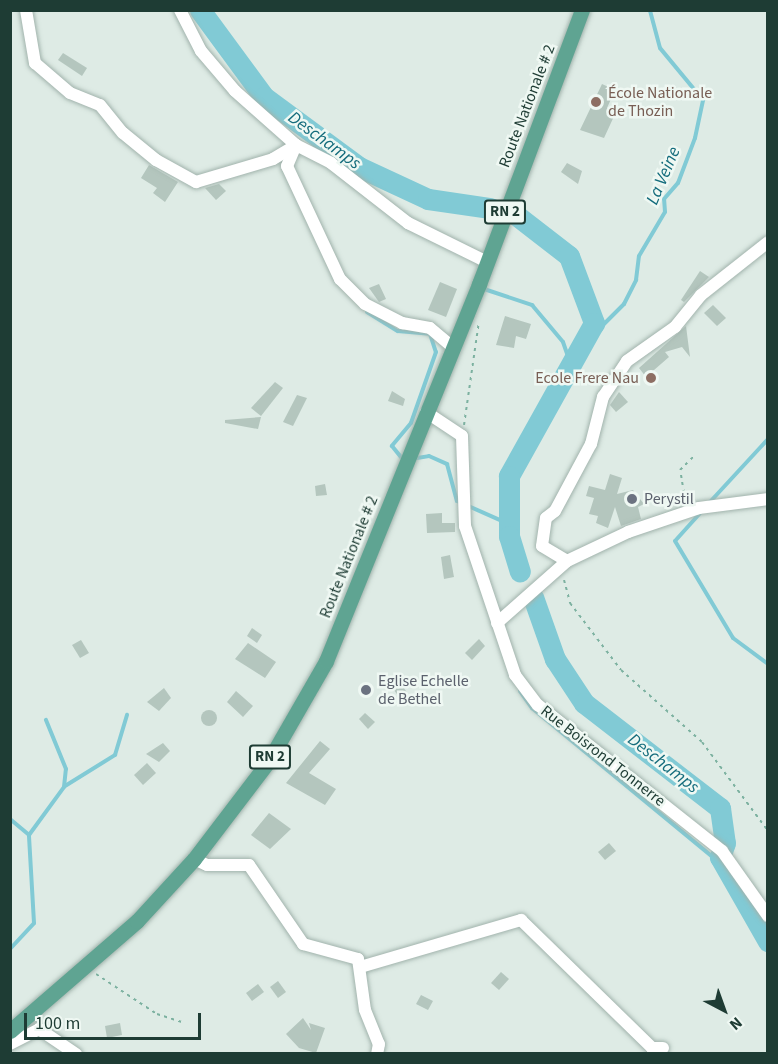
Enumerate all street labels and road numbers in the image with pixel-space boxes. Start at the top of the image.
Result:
street label: Route Nationale # 2 [495,42,559,170]
road number: RN 2 [482,200,528,224]
street label: Route Nationale # 2 [316,493,382,621]
street label: Rue Boisrond Tonnerre [537,701,669,811]
road number: RN 2 [248,745,292,769]

